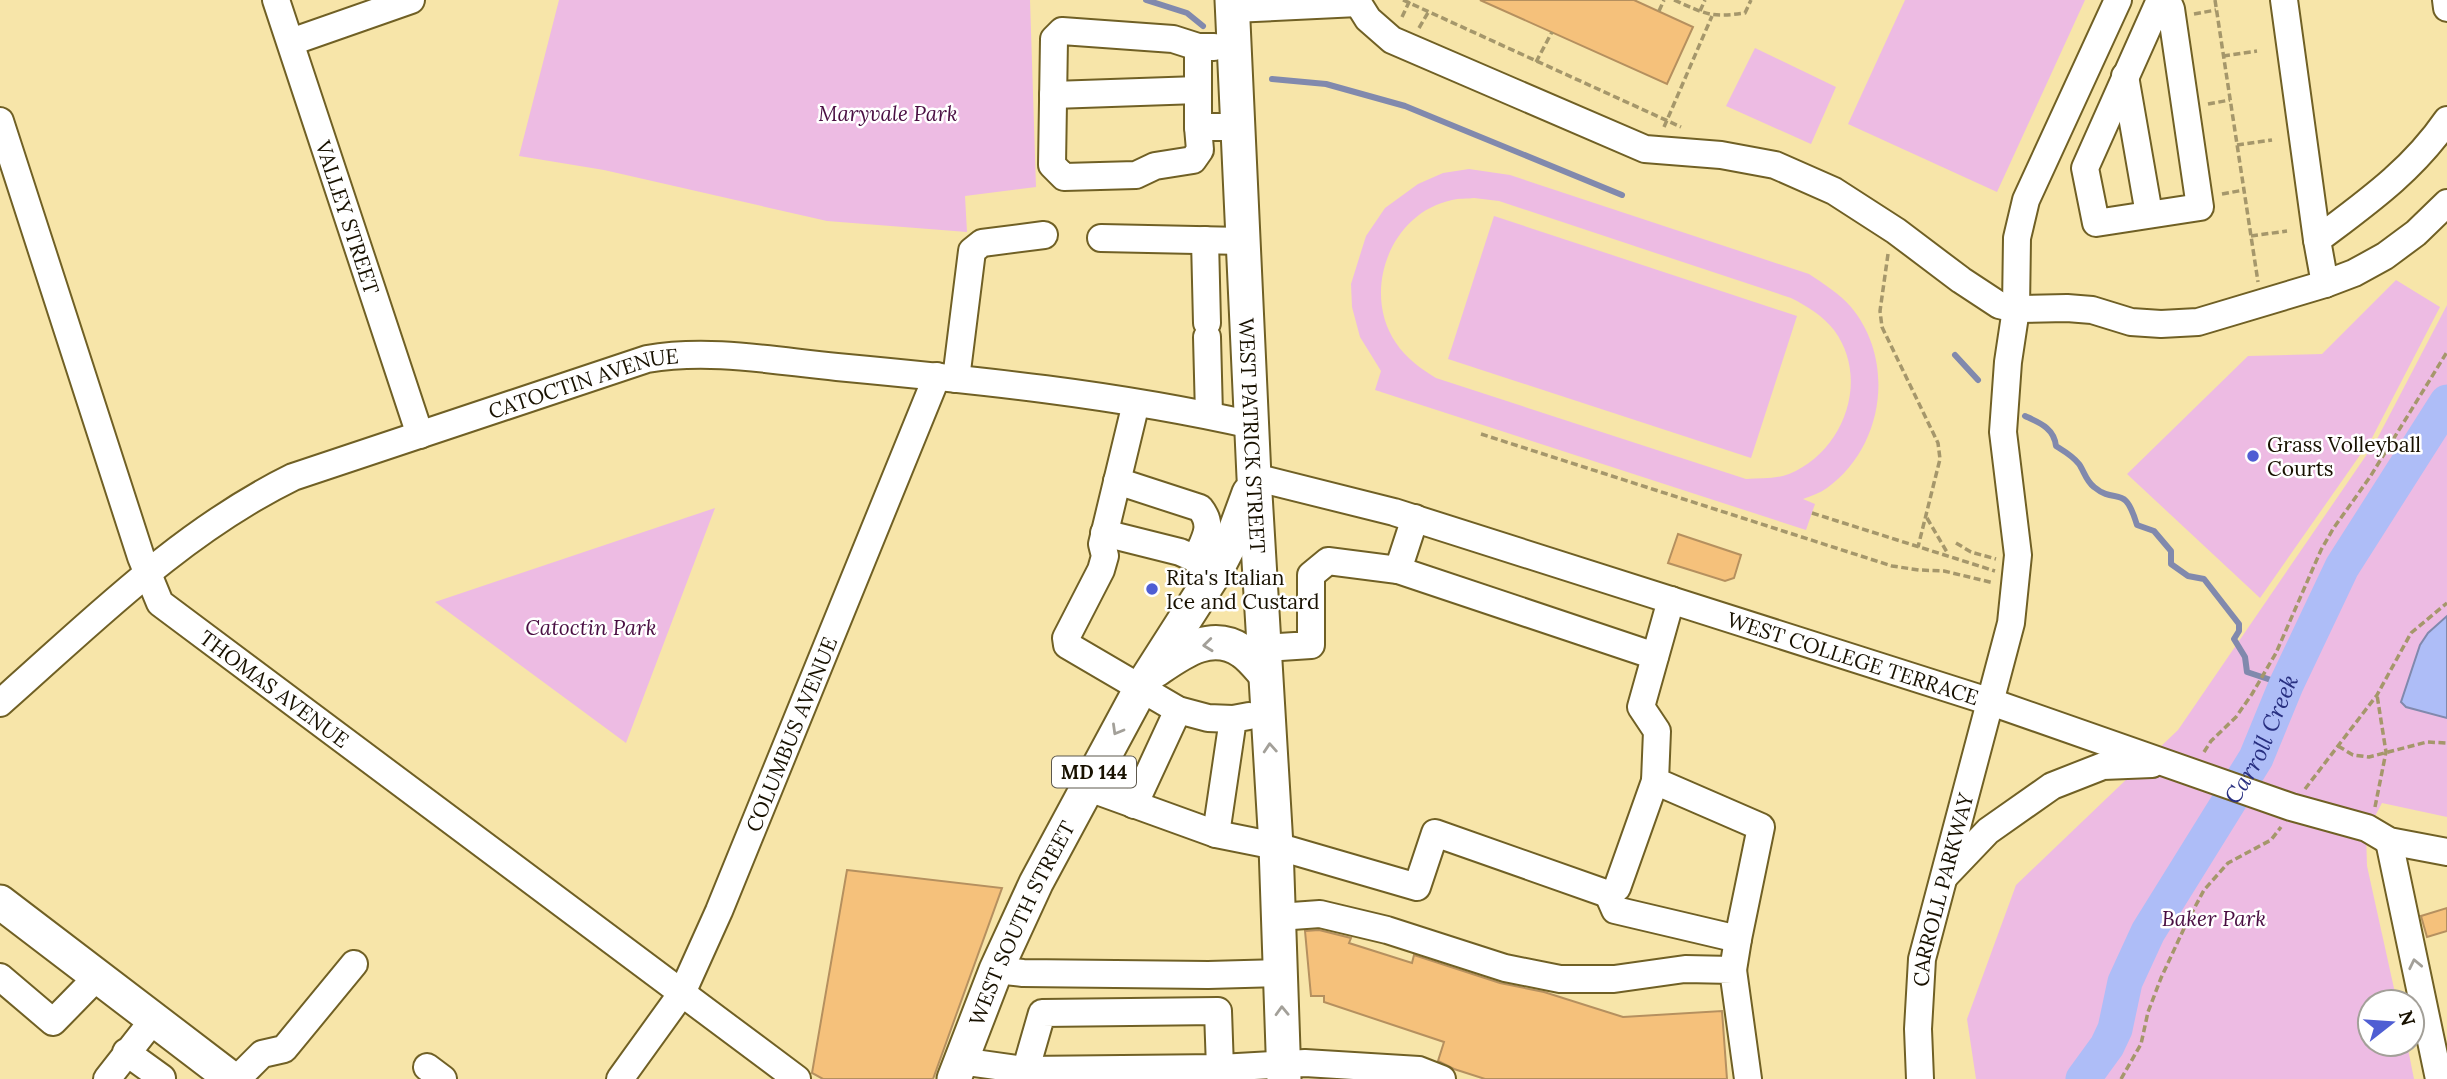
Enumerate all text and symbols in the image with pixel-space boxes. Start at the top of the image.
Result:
park label: Maryvale Park [818,100,958,127]
street label: VALLEY STREET [310,136,386,298]
street label: WEST PATRICK STREET [1233,317,1272,554]
street label: CATOCTIN AVENUE [485,342,679,424]
place label: Grass Volleyball Courts [2267,431,2421,482]
marker: Grass Volleyball Courts [2245,448,2261,464]
place label: Rita's Italian Ice and Custard [1166,564,1320,615]
marker: Rita's Italian Ice and Custard [1144,581,1160,597]
street label: WEST COLLEGE TERRACE [1724,605,1982,711]
park label: Catoctin Park [525,614,657,641]
street label: THOMAS AVENUE [194,624,355,753]
street label: COLUMBUS AVENUE [739,633,843,836]
one-way arrow [1202,637,1214,652]
water label: Carroll Creek [2217,669,2304,809]
one-way arrow [1112,722,1125,735]
one-way arrow [1263,742,1278,753]
road number: MD 144 [1052,757,1136,788]
street label: CARROLL PARKWAY [1907,789,1979,987]
street label: WEST SOUTH STREET [962,816,1080,1029]
park label: Baker Park [2162,905,2266,932]
one-way arrow [2408,958,2423,970]
north arrow [2356,988,2426,1058]
one-way arrow [1275,1005,1290,1016]
text: N [2394,1007,2421,1029]

